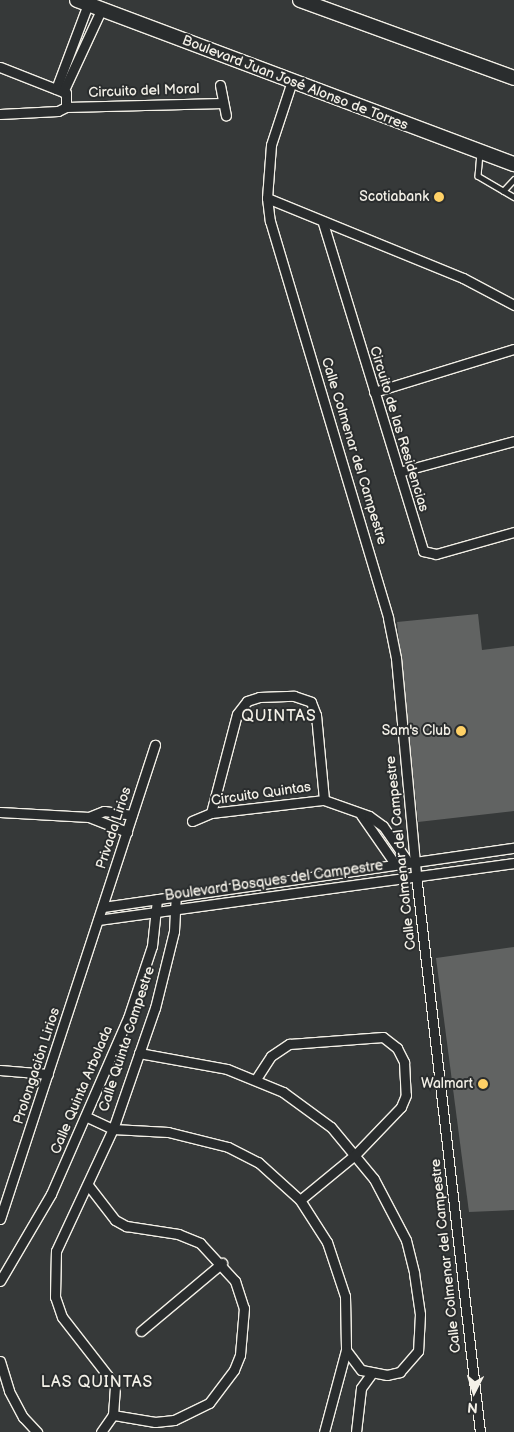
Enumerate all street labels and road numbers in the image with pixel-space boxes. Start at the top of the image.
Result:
street label: Boulevard Juan José Alonso de Torres [179,32,411,134]
street label: Circuito del Moral [88,81,200,101]
street label: Circuito de las Residencias [366,344,432,514]
street label: Calle Colmenar del Campestre [317,355,391,547]
street label: Calle Colmenar del Campestre [382,755,420,951]
street label: Circuito Quintas [210,779,312,809]
street label: Privada Lirios [93,785,135,871]
street label: Boulevard Bosques del Campestre [164,857,384,905]
street label: Calle Quinta Campestre [96,964,158,1114]
street label: Prolongación Lirios [10,1006,64,1126]
street label: Calle Quinta Arbolada [47,1023,117,1157]
street label: Calle Colmenar del Campestre [427,1158,465,1354]

